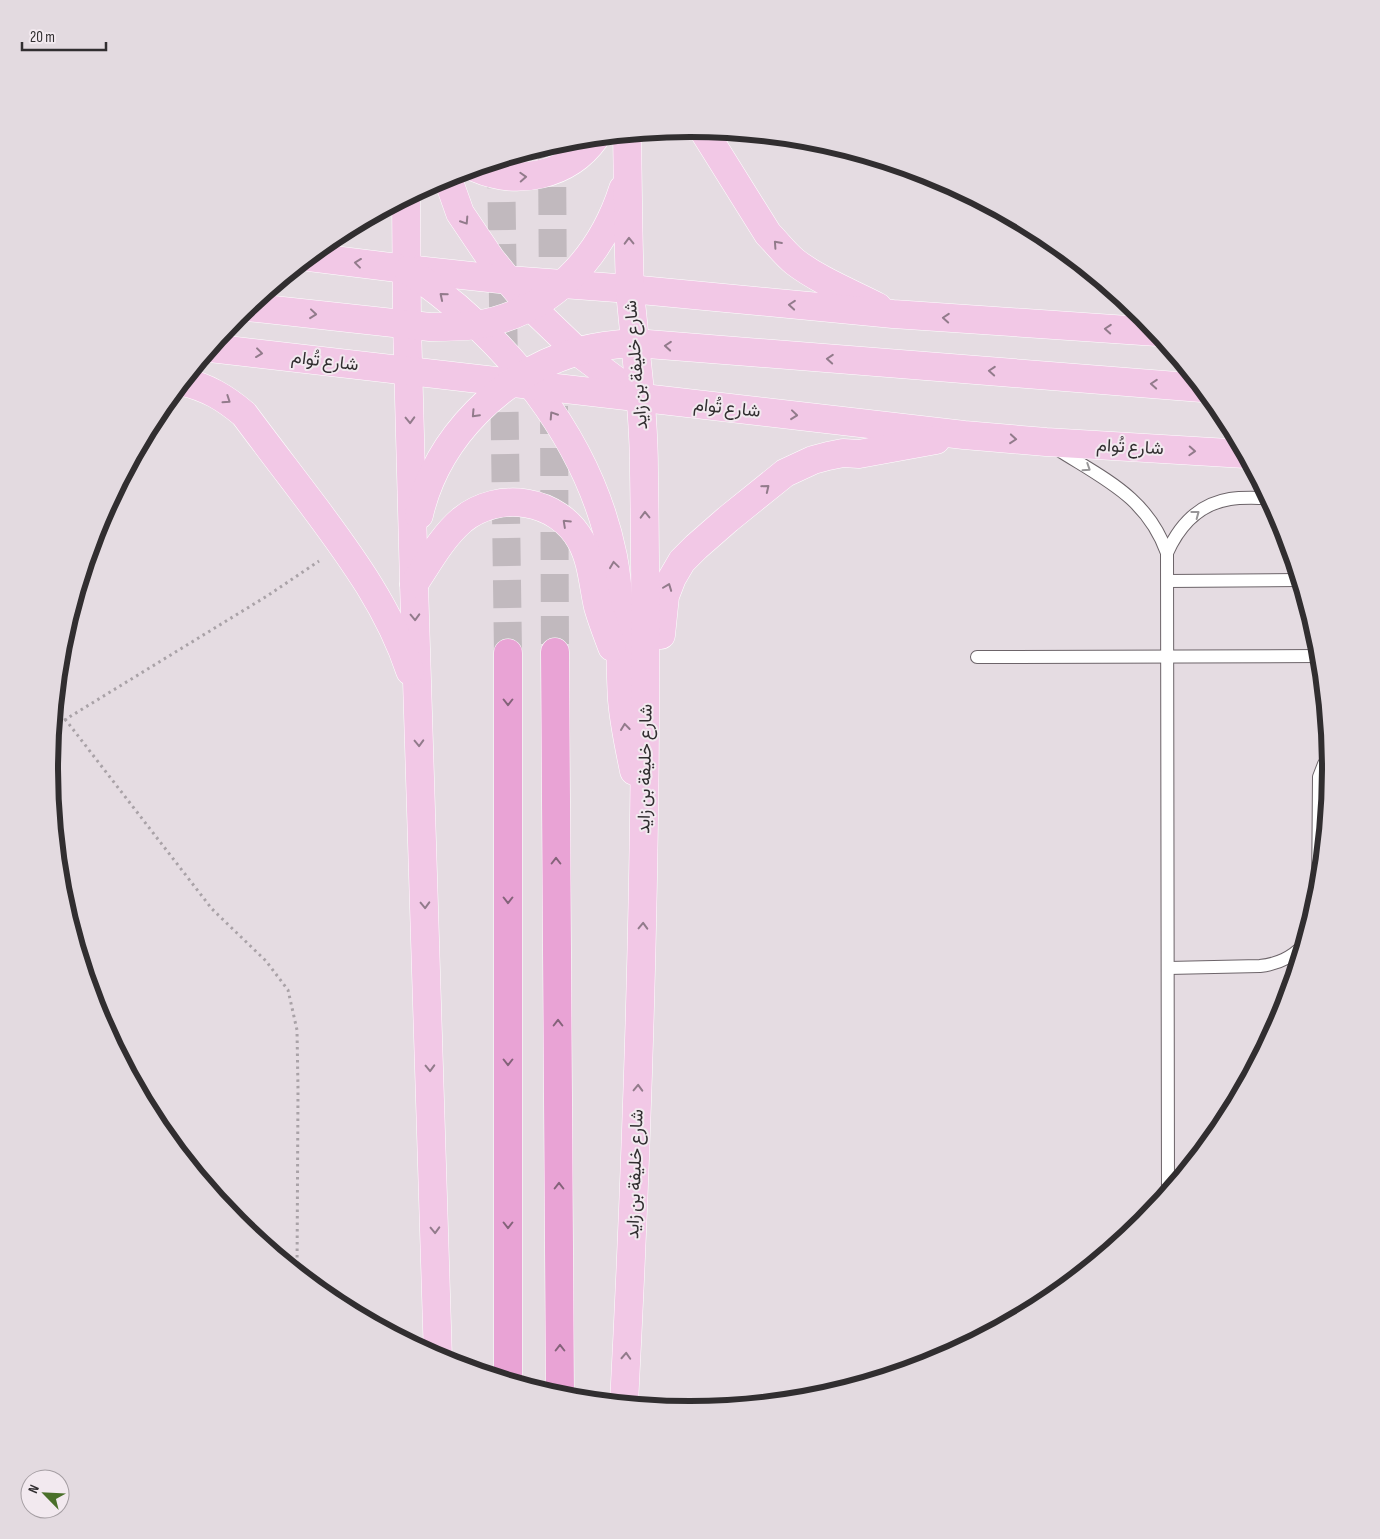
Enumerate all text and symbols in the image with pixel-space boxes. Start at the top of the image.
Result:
scale bar [22,20,106,52]
text: 20 m [30,28,55,47]
one-way arrow [519,171,527,182]
one-way arrow [459,216,469,225]
one-way arrow [624,236,634,244]
one-way arrow [774,241,783,250]
one-way arrow [354,258,362,269]
one-way arrow [439,292,448,301]
street label: شارع خليفة بن زايد [620,299,653,431]
one-way arrow [788,300,796,311]
one-way arrow [309,308,317,319]
one-way arrow [942,312,950,323]
one-way arrow [1104,324,1112,335]
one-way arrow [663,341,671,352]
street label: شارع تُوام [290,346,360,377]
one-way arrow [255,347,263,358]
one-way arrow [825,354,833,365]
one-way arrow [987,366,995,377]
one-way arrow [1149,379,1157,390]
one-way arrow [221,394,231,403]
street label: شارع تُوام [692,394,762,423]
one-way arrow [472,408,481,417]
one-way arrow [790,409,798,420]
one-way arrow [550,412,559,421]
one-way arrow [405,416,415,424]
one-way arrow [1009,433,1017,444]
street label: شارع تُوام [1096,434,1164,460]
one-way arrow [1189,445,1197,456]
one-way arrow [1082,462,1091,472]
one-way arrow [760,485,769,493]
one-way arrow [640,510,650,518]
one-way arrow [1190,512,1199,520]
one-way arrow [563,520,572,529]
one-way arrow [609,561,620,569]
one-way arrow [662,583,672,592]
one-way arrow [410,613,421,621]
one-way arrow [503,698,513,706]
street label: شارع خليفة بن زايد [633,704,658,834]
one-way arrow [620,723,631,731]
one-way arrow [414,739,425,747]
one-way arrow [551,856,562,864]
one-way arrow [503,896,513,904]
one-way arrow [420,902,430,909]
one-way arrow [637,922,648,930]
one-way arrow [552,1019,563,1027]
one-way arrow [503,1058,513,1066]
one-way arrow [425,1064,436,1072]
one-way arrow [633,1084,643,1092]
street label: شارع خليفة بن زايد [622,1109,649,1239]
one-way arrow [553,1181,564,1189]
one-way arrow [503,1221,513,1229]
one-way arrow [430,1226,440,1234]
one-way arrow [555,1344,565,1352]
one-way arrow [621,1351,632,1359]
north arrow [20,1469,70,1519]
text: N [24,1482,43,1496]

